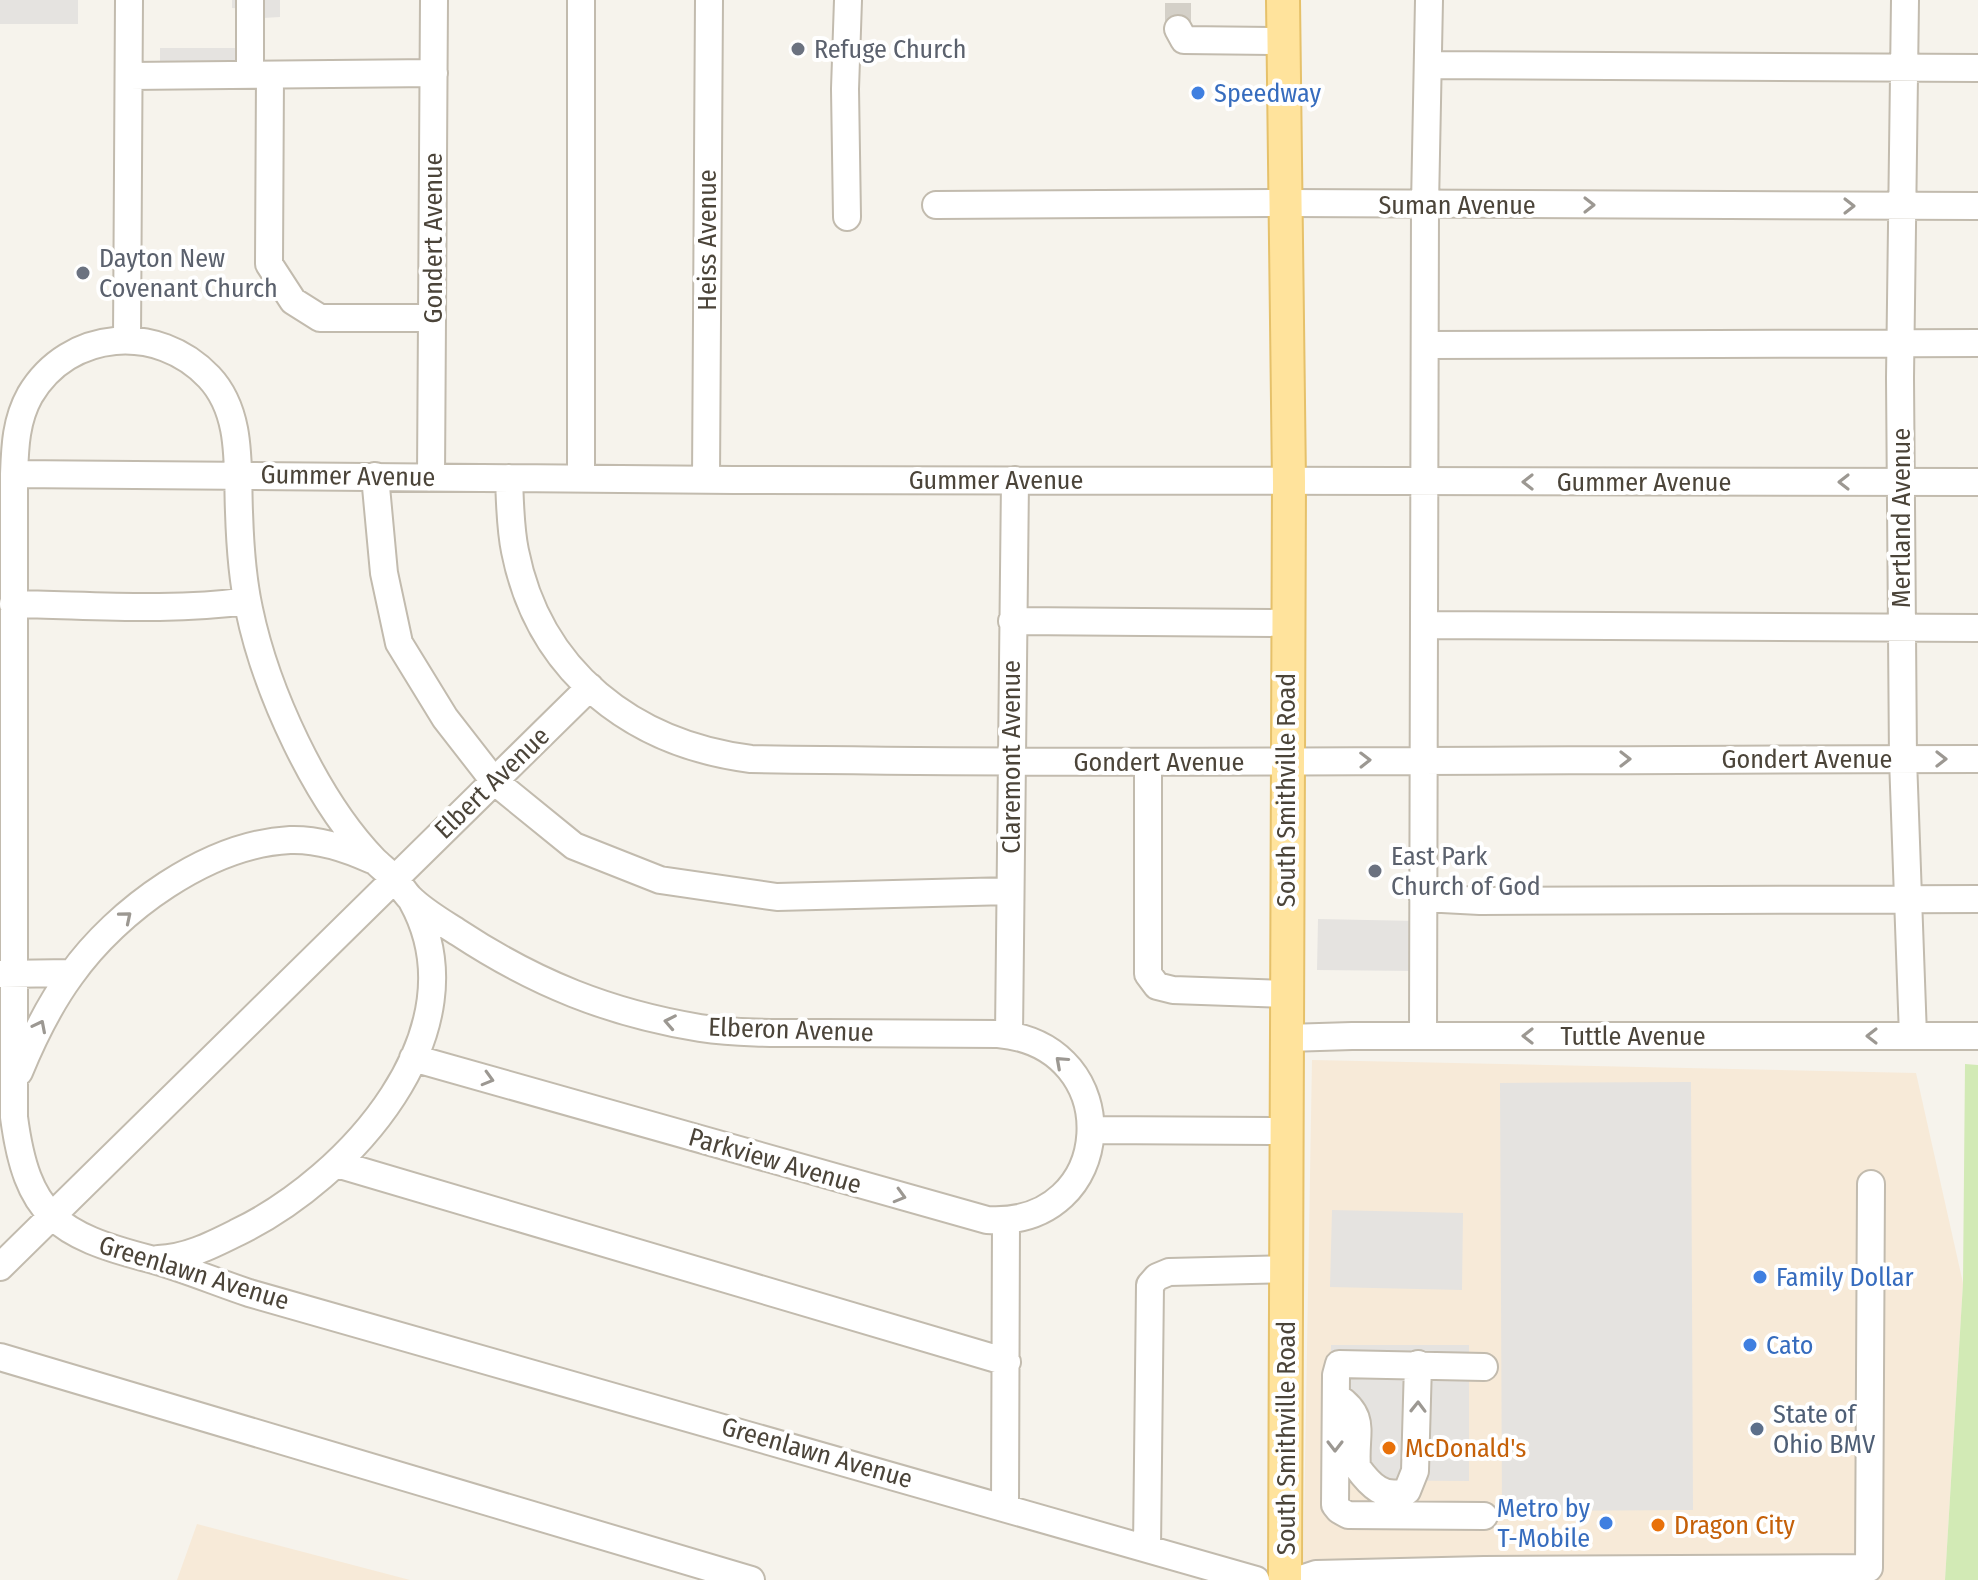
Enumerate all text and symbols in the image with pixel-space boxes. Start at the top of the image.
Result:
place label: Refuge Church [814,34,966,65]
marker: Refuge Church [789,40,807,58]
place label: Speedway [1214,78,1321,109]
marker: Speedway [1189,84,1207,102]
street label: Gondert Avenue [418,153,449,323]
street label: Heiss Avenue [692,169,723,311]
street label: Suman Avenue [1378,190,1536,221]
one-way arrow [1583,196,1596,214]
one-way arrow [1843,197,1856,215]
place label: Dayton New Covenant Church [99,243,278,304]
marker: Dayton New Covenant Church [74,264,92,282]
street label: Mertland Avenue [1886,428,1917,608]
street label: Gummer Avenue [260,459,436,493]
street label: Gummer Avenue [909,465,1083,496]
street label: Gummer Avenue [1557,467,1731,498]
one-way arrow [1521,473,1534,491]
one-way arrow [1837,473,1850,491]
street label: Claremont Avenue [996,660,1027,854]
street label: South Smithville Road [1271,673,1302,907]
street label: Elbert Avenue [428,721,556,845]
street label: Gondert Avenue [1722,744,1892,775]
street label: Gondert Avenue [1074,747,1244,778]
one-way arrow [1619,750,1632,768]
one-way arrow [1935,750,1948,768]
one-way arrow [1359,751,1372,769]
place label: East Park Church of God [1391,841,1541,902]
marker: East Park Church of God [1366,862,1384,880]
one-way arrow [117,912,131,927]
street label: Elberon Avenue [708,1012,874,1048]
one-way arrow [663,1014,677,1031]
one-way arrow [30,1020,45,1035]
street label: Tuttle Avenue [1560,1021,1706,1052]
one-way arrow [1521,1027,1534,1045]
one-way arrow [1865,1027,1878,1045]
one-way arrow [1056,1057,1071,1071]
one-way arrow [481,1070,495,1086]
street label: Parkview Avenue [685,1122,865,1200]
one-way arrow [892,1187,906,1203]
street label: Greenlawn Avenue [95,1229,293,1317]
place label: Family Dollar [1776,1262,1914,1293]
marker: Family Dollar [1751,1268,1769,1286]
street label: South Smithville Road [1271,1321,1302,1555]
place label: Cato [1766,1330,1813,1361]
marker: Cato [1741,1336,1759,1354]
place label: State of Ohio BMV [1773,1399,1876,1460]
one-way arrow [1409,1400,1426,1413]
street label: Greenlawn Avenue [718,1411,916,1495]
marker: State of Ohio BMV [1748,1420,1766,1438]
place label: McDonald's [1405,1433,1526,1464]
marker: McDonald's [1380,1439,1398,1457]
one-way arrow [1327,1440,1344,1453]
place label: Metro by T-Mobile [1497,1493,1590,1554]
place label: Dragon City [1674,1510,1795,1541]
marker: Metro by T-Mobile [1597,1514,1615,1532]
marker: Dragon City [1649,1516,1667,1534]

